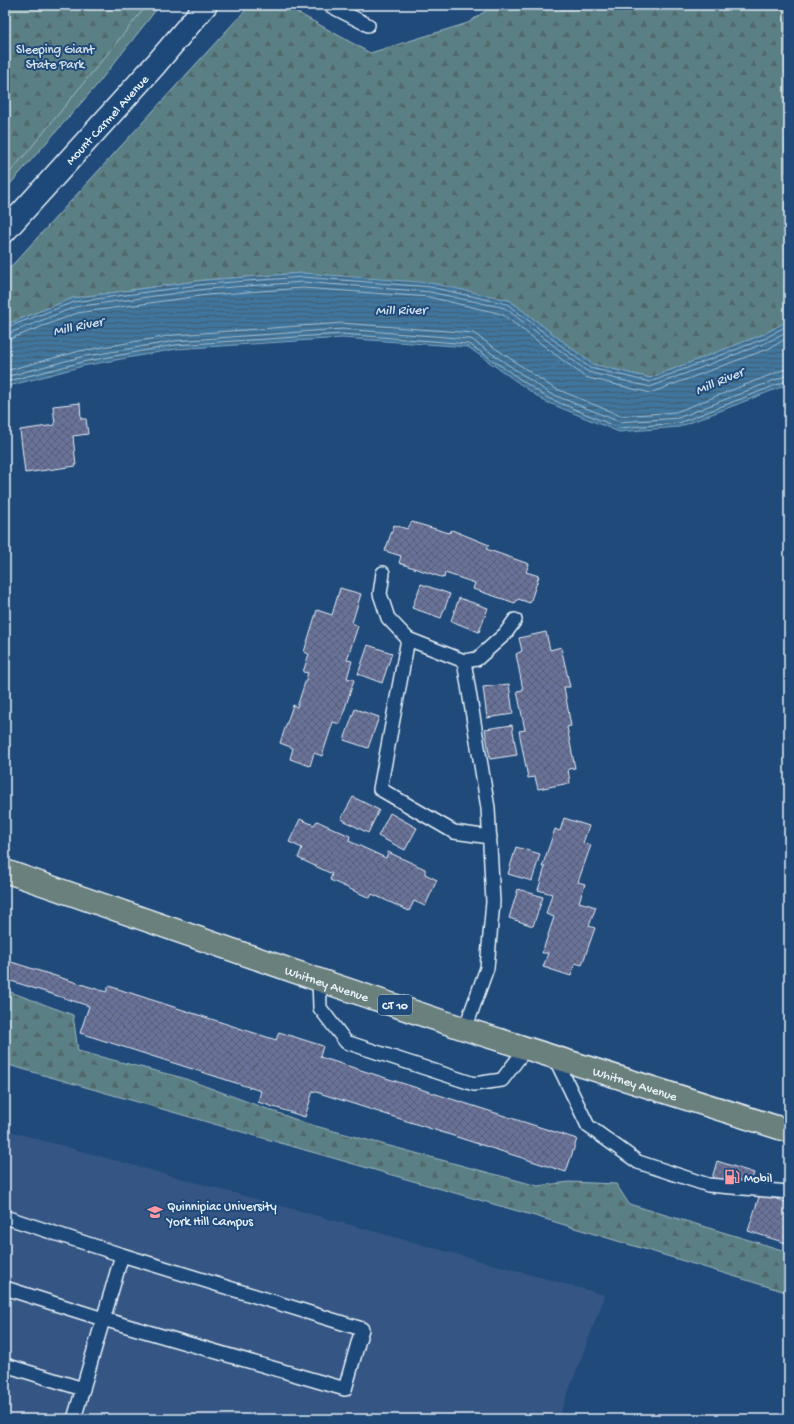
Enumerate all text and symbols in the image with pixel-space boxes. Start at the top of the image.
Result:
park label: Sleeping Giant State Park [16,43,96,73]
street label: Mount Carmel Avenue [64,72,153,169]
water label: Mill River [375,303,430,320]
water label: Mill River [52,313,108,341]
water label: Mill River [693,363,750,400]
street label: Whitney Avenue [282,964,371,1006]
road number: CT 10 [378,995,412,1015]
street label: Whitney Avenue [591,1065,679,1105]
fuel station icon: Mobil [723,1168,741,1186]
place label: Mobil [744,1172,772,1187]
place label: Quinnipiac University York Hill Campus [166,1200,277,1230]
school or university icon: Quinnipiac University York Hill Campus [146,1203,164,1221]

